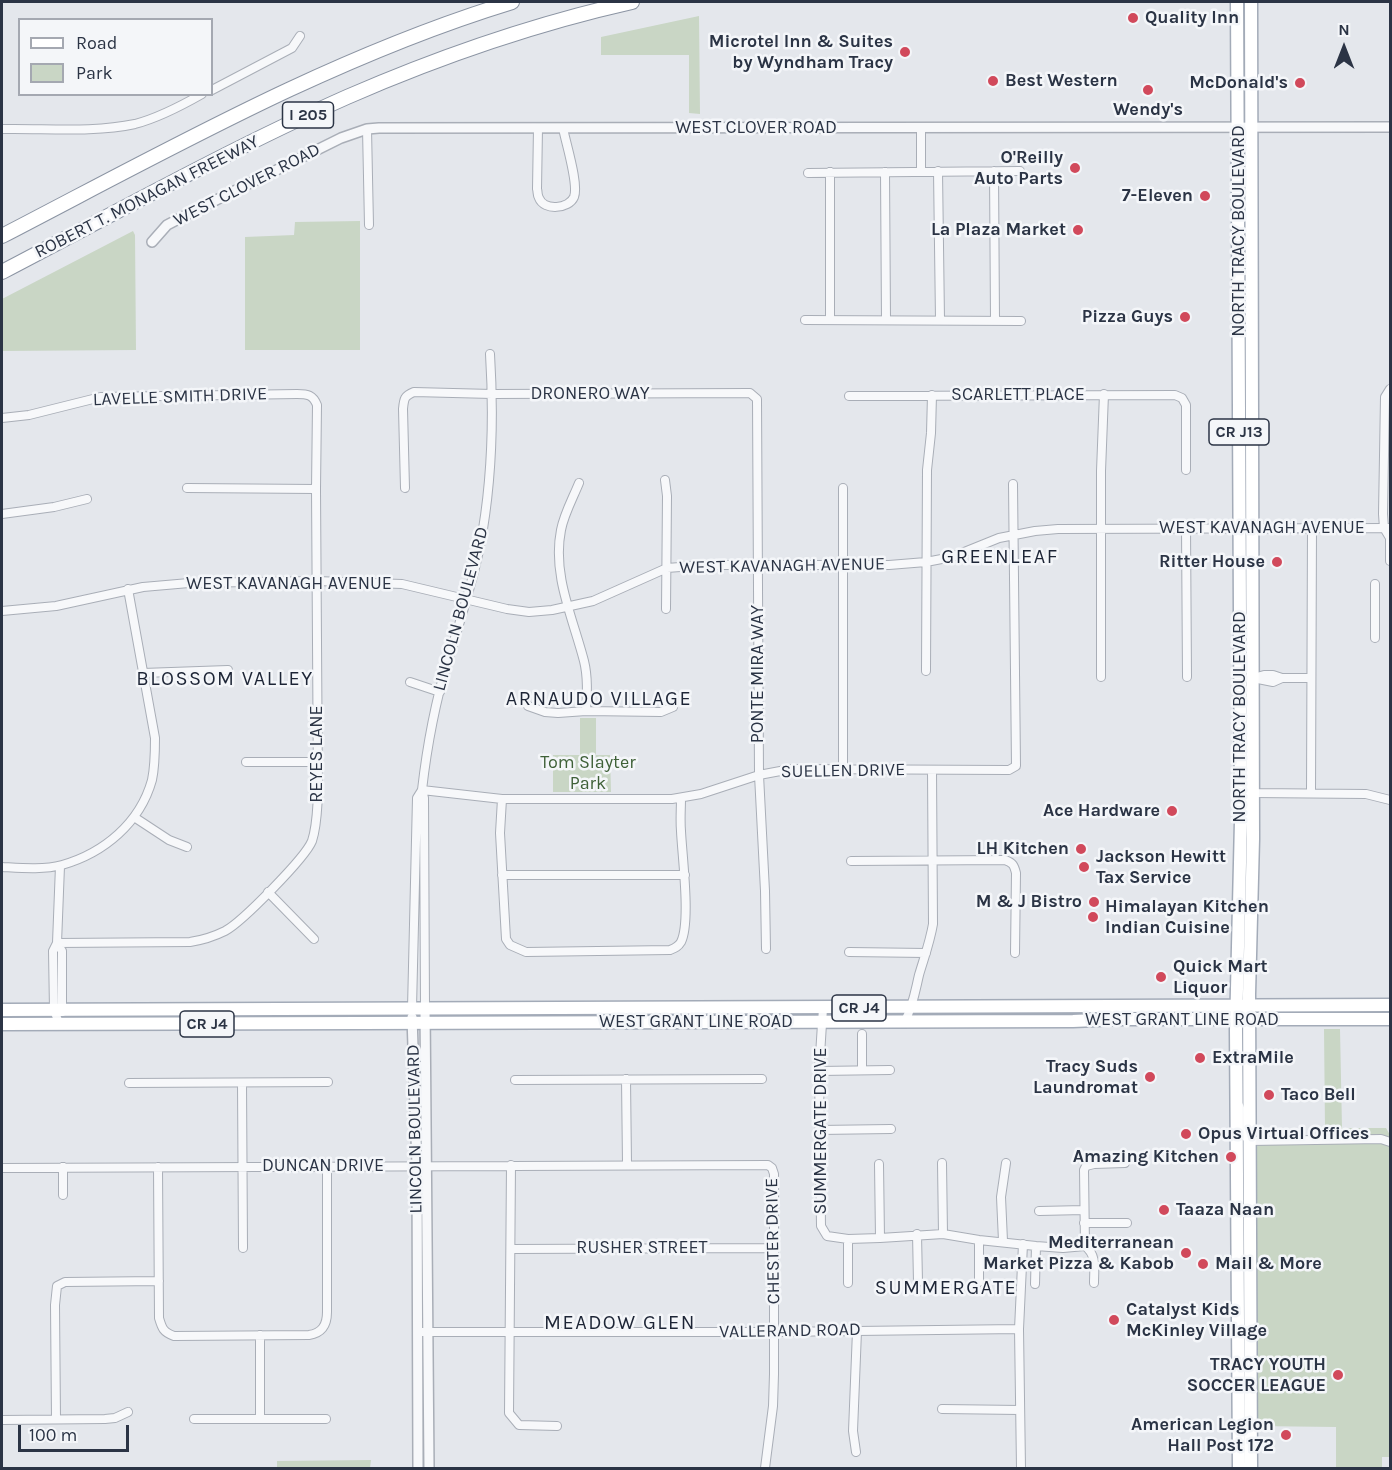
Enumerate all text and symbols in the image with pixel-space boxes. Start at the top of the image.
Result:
place label: Quality Inn [1145,7,1239,29]
marker: Quality Inn [1126,11,1140,25]
legend [18,18,213,96]
north arrow [1314,18,1374,78]
text: N [1338,20,1350,39]
place label: Microtel Inn & Suites by Wyndham Tracy [709,31,893,74]
text: Road [76,32,117,54]
marker: Microtel Inn & Suites by Wyndham Tracy [898,45,912,59]
text: Park [76,62,113,84]
place label: Best Western [1005,70,1118,92]
place label: McDonald's [1189,72,1288,94]
marker: Best Western [986,74,1000,88]
marker: McDonald's [1293,76,1307,90]
marker: Wendy's [1141,83,1155,97]
place label: Wendy's [1113,99,1183,121]
road number: I 205 [282,102,334,128]
street label: WEST CLOVER ROAD [675,117,837,139]
street label: NORTH TRACY BOULEVARD [1228,125,1250,337]
street label: ROBERT T. MONAGAN FREEWAY [31,131,263,263]
street label: WEST CLOVER ROAD [170,139,324,231]
place label: O'Reilly Auto Parts [974,147,1063,190]
marker: O'Reilly Auto Parts [1068,161,1082,175]
place label: 7-Eleven [1122,185,1193,207]
marker: 7-Eleven [1198,189,1212,203]
place label: La Plaza Market [931,219,1066,241]
marker: La Plaza Market [1071,223,1085,237]
place label: Pizza Guys [1082,306,1173,328]
marker: Pizza Guys [1178,310,1192,324]
street label: LAVELLE SMITH DRIVE [92,383,268,411]
street label: DRONERO WAY [530,383,650,405]
street label: SCARLETT PLACE [951,384,1085,406]
road number: CR J13 [1209,419,1269,445]
street label: WEST KAVANAGH AVENUE [1159,517,1365,539]
street label: LINCOLN BOULEVARD [429,524,493,694]
district label: GREENLEAF [941,545,1059,569]
place label: Ritter House [1159,551,1265,573]
street label: WEST KAVANAGH AVENUE [679,553,885,579]
marker: Ritter House [1270,555,1284,569]
street label: WEST KAVANAGH AVENUE [186,573,392,595]
street label: PONTE MIRA WAY [747,605,769,743]
street label: NORTH TRACY BOULEVARD [1229,611,1251,823]
district label: BLOSSOM VALLEY [136,667,314,691]
district label: ARNAUDO VILLAGE [506,687,692,711]
street label: REYES LANE [306,705,328,803]
park label: Tom Slayter Park [540,752,636,795]
street label: SUELLEN DRIVE [781,759,905,783]
place label: Ace Hardware [1043,800,1160,822]
marker: Ace Hardware [1165,804,1179,818]
place label: LH Kitchen [977,838,1069,860]
marker: LH Kitchen [1074,842,1088,856]
place label: Jackson Hewitt Tax Service [1096,846,1226,888]
marker: Jackson Hewitt Tax Service [1077,860,1091,874]
place label: M & J Bistro [976,891,1082,913]
marker: M & J Bistro [1087,895,1101,909]
place label: Himalayan Kitchen Indian Cuisine [1105,896,1269,938]
marker: Himalayan Kitchen Indian Cuisine [1086,910,1100,924]
place label: Quick Mart Liquor [1173,956,1268,998]
marker: Quick Mart Liquor [1154,970,1168,984]
road number: CR J4 [832,995,886,1021]
street label: WEST GRANT LINE ROAD [1085,1009,1279,1031]
road number: CR J4 [180,1011,234,1037]
street label: WEST GRANT LINE ROAD [599,1011,793,1033]
street label: LINCOLN BOULEVARD [403,1044,427,1214]
street label: SUMMERGATE DRIVE [810,1047,832,1215]
place label: ExtraMile [1212,1047,1294,1069]
marker: ExtraMile [1193,1051,1207,1065]
place label: Tracy Suds Laundromat [1033,1056,1138,1098]
marker: Tracy Suds Laundromat [1143,1070,1157,1084]
place label: Taco Bell [1281,1084,1356,1106]
marker: Taco Bell [1262,1088,1276,1102]
place label: Opus Virtual Offices [1198,1123,1369,1145]
marker: Opus Virtual Offices [1179,1127,1193,1141]
place label: Amazing Kitchen [1073,1146,1219,1168]
marker: Amazing Kitchen [1224,1150,1238,1164]
street label: DUNCAN DRIVE [262,1155,384,1177]
street label: CHESTER DRIVE [761,1177,785,1305]
place label: Taaza Naan [1176,1199,1274,1221]
marker: Taaza Naan [1157,1203,1171,1217]
place label: Mediterranean Market Pizza & Kabob [983,1232,1174,1274]
street label: RUSHER STREET [576,1237,708,1259]
marker: Mediterranean Market Pizza & Kabob [1179,1246,1193,1260]
place label: Mail & More [1215,1253,1322,1275]
marker: Mail & More [1196,1257,1210,1271]
district label: SUMMERGATE [875,1276,1017,1300]
place label: Catalyst Kids McKinley Village [1126,1299,1267,1342]
district label: MEADOW GLEN [544,1311,696,1335]
marker: Catalyst Kids McKinley Village [1107,1313,1121,1327]
street label: VALLERAND ROAD [719,1319,861,1343]
place label: TRACY YOUTH SOCCER LEAGUE [1187,1354,1326,1396]
marker: TRACY YOUTH SOCCER LEAGUE [1331,1368,1345,1382]
scale bar [21,1413,132,1451]
place label: American Legion Hall Post 172 [1131,1414,1274,1456]
text: 100 m [29,1424,77,1446]
marker: American Legion Hall Post 172 [1279,1428,1293,1442]

